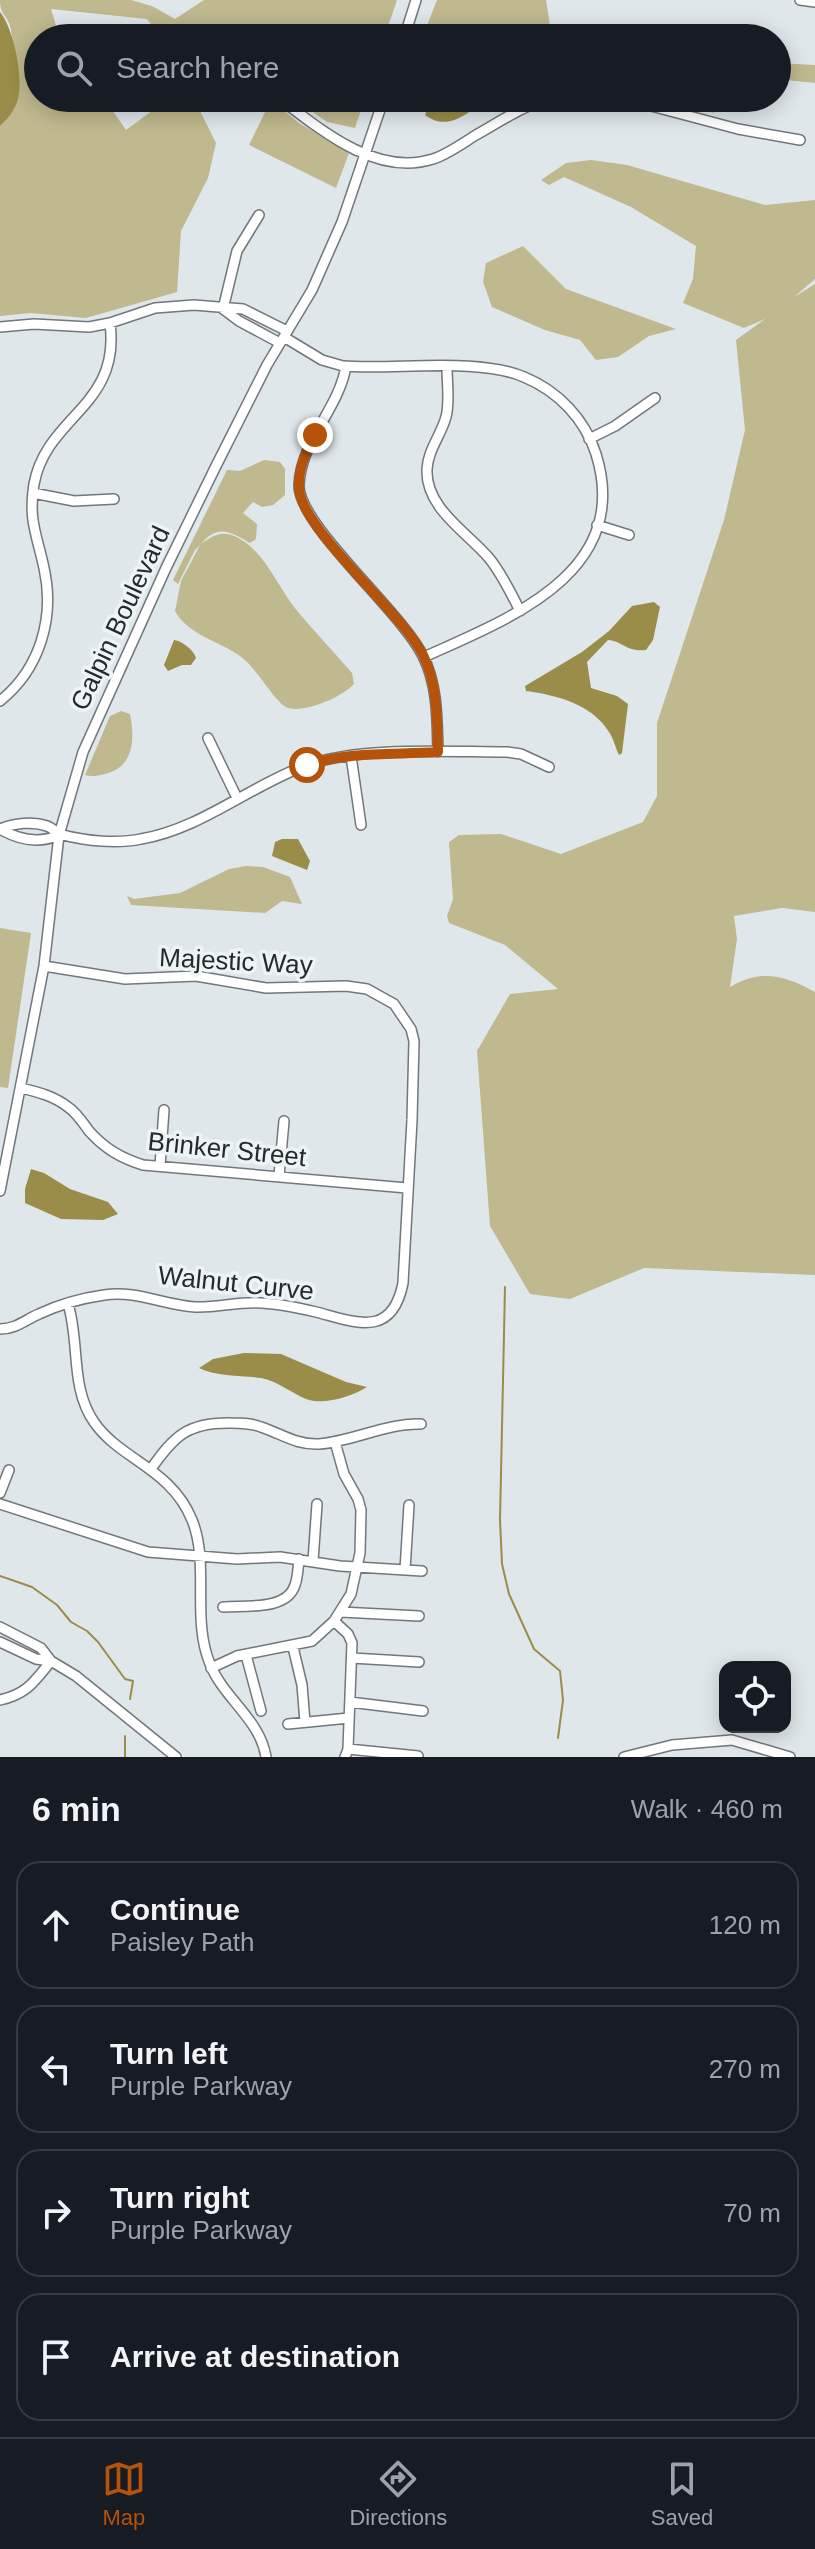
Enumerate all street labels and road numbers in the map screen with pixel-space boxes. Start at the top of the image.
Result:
street label: Galpin Boulevard [64,521,176,715]
street label: Majestic Way [159,942,313,980]
street label: Brinker Street [146,1126,308,1172]
street label: Walnut Curve [157,1260,315,1306]

